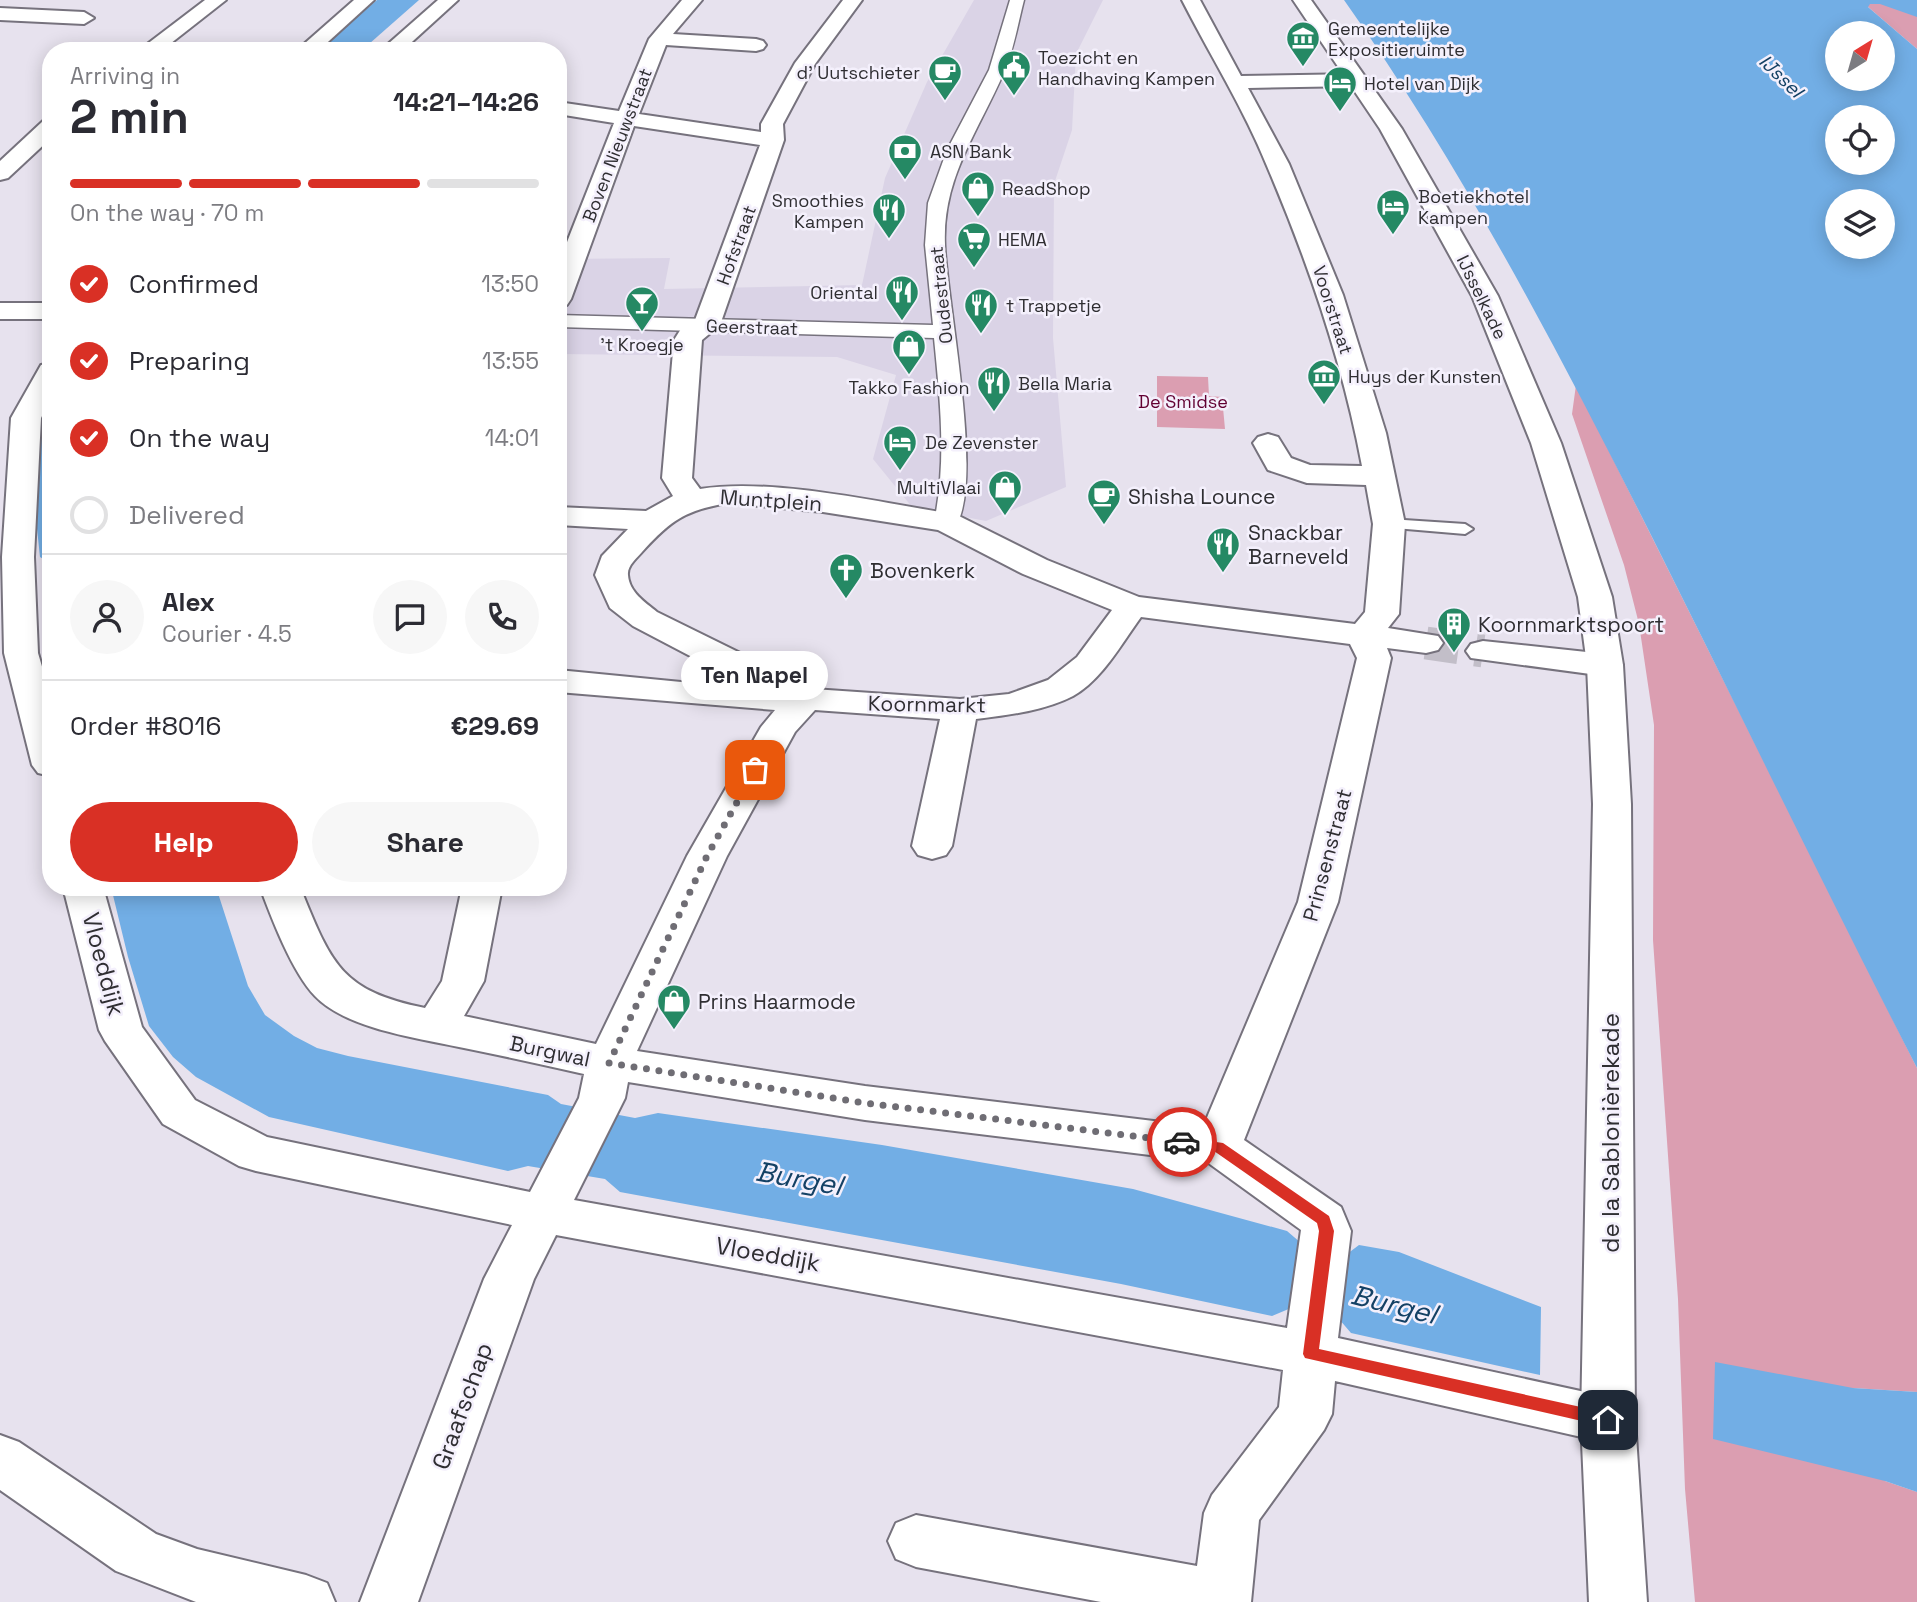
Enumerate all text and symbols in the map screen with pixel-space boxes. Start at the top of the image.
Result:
place label: Gemeentelijke Expositieruimte [1328,17,1465,61]
museum icon: Gemeentelijke Expositieruimte [1284,19,1322,68]
north arrow [1825,21,1895,91]
map controls [1825,21,1895,259]
place label: Toezicht en Handhaving Kampen [1038,46,1215,90]
public building icon: Toezicht en Handhaving Kampen [995,48,1033,97]
water label: IJssel [1754,49,1810,105]
cafe icon: d' Uutschieter [926,53,964,102]
text: Arriving in [70,61,180,91]
place label: d' Uutschieter [797,61,920,84]
hotel icon: Hotel van Dijk [1321,64,1359,113]
street label: Boven Nieuwstraat [577,65,657,225]
place label: Hotel van Dijk [1364,72,1480,95]
text: 14:21–14:26 [393,85,539,119]
text: 2 min [70,88,189,146]
button: locate [1825,105,1895,175]
bank icon: ASN Bank [886,132,924,181]
place label: ASN Bank [930,140,1012,163]
shop icon: ReadShop [959,169,997,218]
place label: ReadShop [1002,177,1091,200]
place label: Boetiekhotel Kampen [1418,185,1529,229]
hotel icon: Boetiekhotel Kampen [1374,187,1412,236]
place label: Smoothies Kampen [772,189,864,233]
button: layers [1825,189,1895,259]
restaurant icon: Smoothies Kampen [870,191,908,240]
text: On the way · 70 m [70,198,264,228]
street label: Hofstraat [711,202,761,288]
supermarket icon: HEMA [955,220,993,269]
place label: HEMA [998,228,1047,251]
street label: Oudestraat [924,245,958,345]
street label: IJsselkade [1452,251,1512,343]
street label: Voorstraat [1308,263,1358,357]
icon: check [70,265,108,303]
text: Confirmed [129,267,259,301]
text: 13:50 [481,269,539,299]
restaurant icon: Oriental [883,273,921,322]
place label: Oriental [810,281,878,304]
bar icon: 't Kroegje [623,284,661,333]
restaurant icon: t Trappetje [962,286,1000,335]
place label: t Trappetje [1006,294,1101,317]
street label: Geerstraat [706,314,798,340]
shop icon: Takko Fashion [890,327,928,376]
place label: 't Kroegje [600,333,684,356]
icon: check [70,342,108,380]
text: Preparing [129,344,250,378]
text: 13:55 [482,346,539,376]
museum icon: Huys der Kunsten [1305,357,1343,406]
restaurant icon: Bella Maria [975,364,1013,413]
place label: Huys der Kunsten [1348,365,1501,388]
place label: Bella Maria [1018,372,1112,395]
place label: Takko Fashion [849,376,969,399]
park label: De Smidse [1138,390,1228,413]
icon: check [70,419,108,457]
text: On the way [129,421,270,455]
text: 14:01 [485,423,539,453]
hotel icon: De Zevenster [881,423,919,472]
place label: De Zevenster [925,431,1039,454]
shop icon: MultiVlaai [986,468,1024,517]
place label: MultiVlaai [897,476,981,499]
cafe icon: Shisha Lounce [1085,477,1123,526]
street label: Muntplein [719,483,823,517]
place label: Shisha Lounce [1128,483,1275,510]
text: Delivered [129,498,245,532]
place label: Snackbar Barneveld [1248,519,1349,570]
restaurant icon: Snackbar Barneveld [1204,525,1242,574]
church icon: Bovenkerk [827,551,865,600]
place label: Bovenkerk [870,557,975,584]
button: person [70,580,144,654]
button: chat [373,580,447,654]
button: phone [465,580,539,654]
text: Alex [162,585,215,619]
building icon: Koornmarktspoort [1435,605,1473,654]
place label: Koornmarktspoort [1478,611,1664,638]
text: Courier · 4.5 [162,619,292,649]
callout: Ten Napel [682,651,828,700]
text: Ten Napel [701,660,808,690]
street label: Koornmarkt [868,689,986,719]
text: Order #8016 [70,709,221,743]
text: €29.69 [451,709,539,743]
pin [725,740,785,800]
icon: bag [736,751,774,789]
street label: Prinsenstraat [1296,786,1358,924]
button: Help [70,802,298,882]
button: Share [312,802,539,882]
street label: Vloeddijk [75,909,133,1019]
shop icon: Prins Haarmode [655,982,693,1031]
place label: Prins Haarmode [698,988,856,1015]
street label: de la Sablonièrekade [1595,1013,1626,1253]
street label: Burgwal [507,1029,593,1073]
courier [1147,1107,1217,1177]
icon: car [1163,1123,1201,1161]
water label: Burgel [753,1153,848,1204]
street label: Vloeddijk [713,1230,823,1278]
water label: Burgel [1347,1276,1444,1333]
street label: Graafschap [425,1338,499,1474]
pin [1578,1390,1638,1450]
icon: home [1589,1401,1627,1439]

